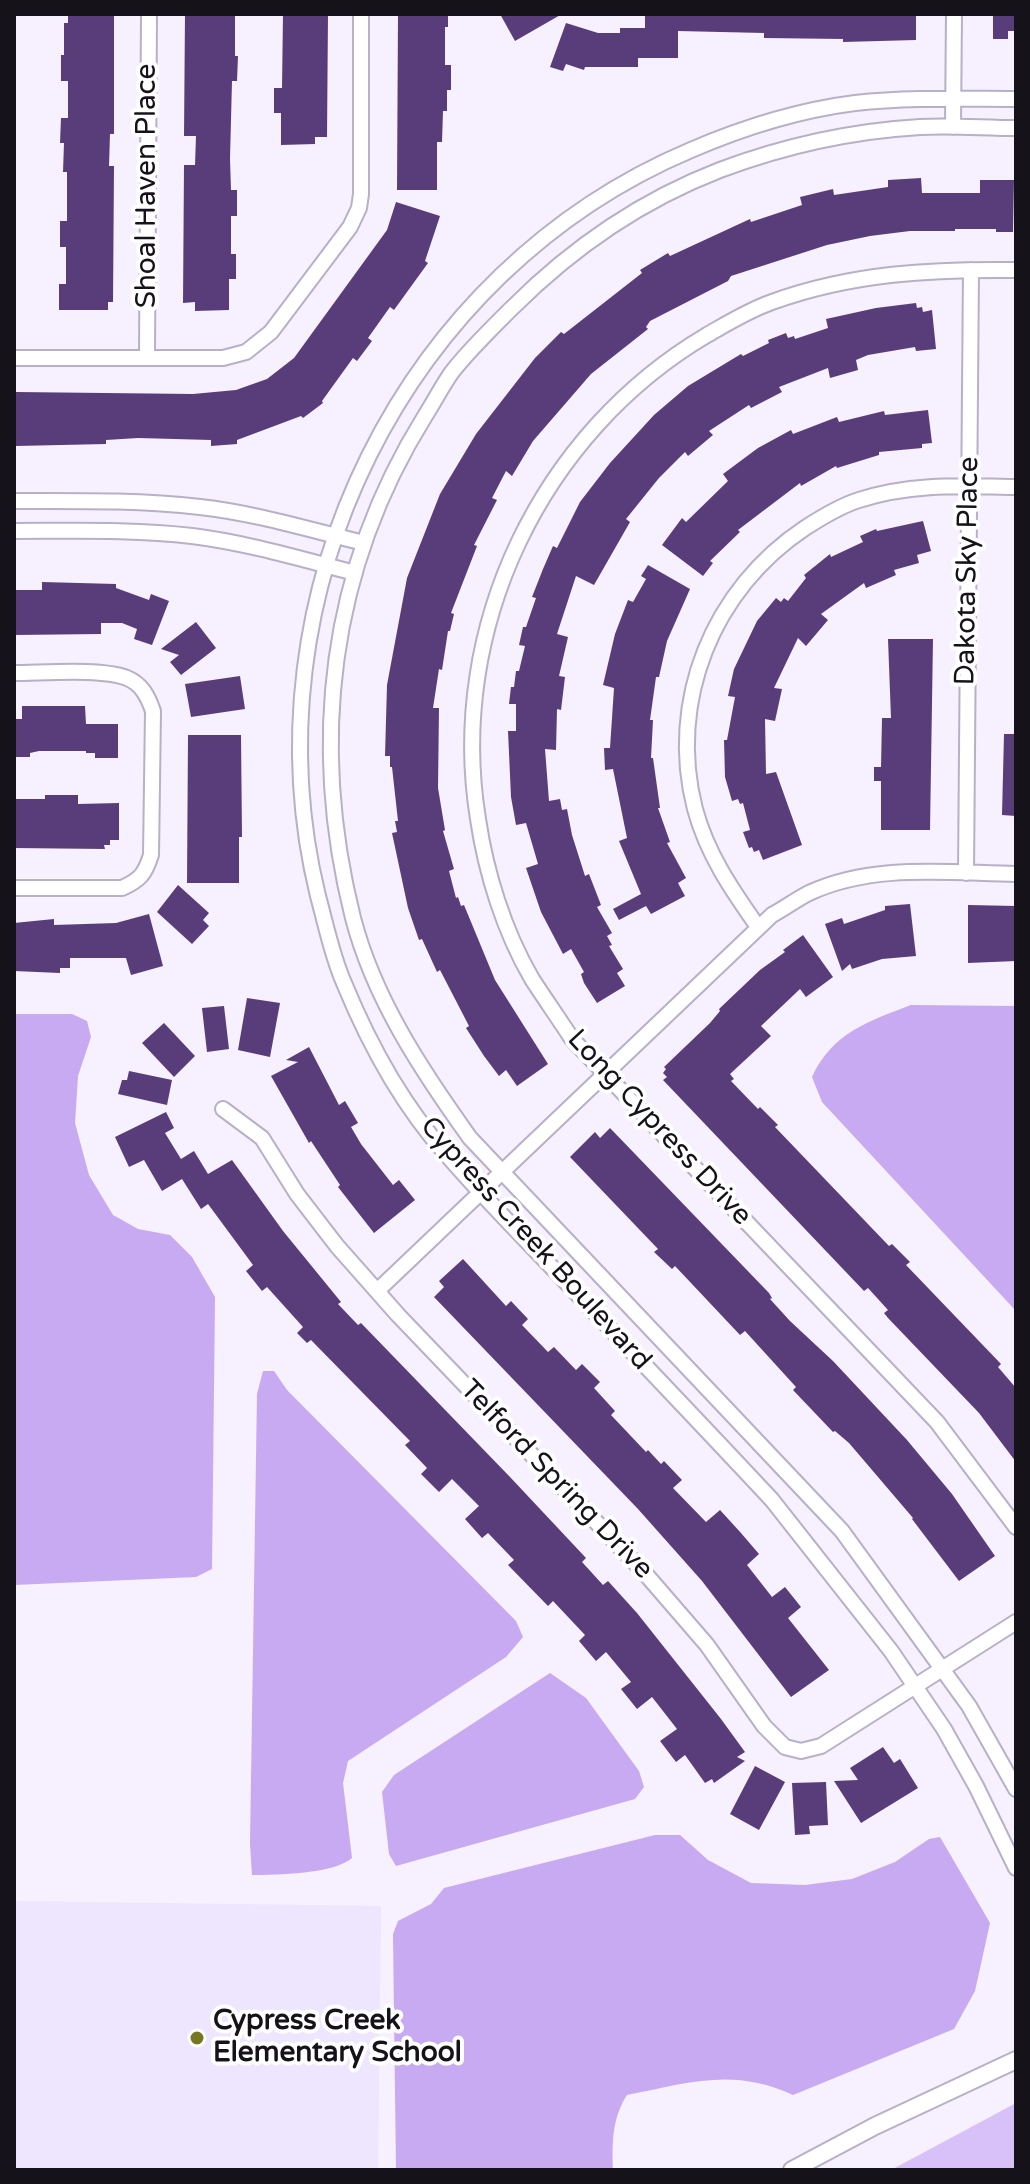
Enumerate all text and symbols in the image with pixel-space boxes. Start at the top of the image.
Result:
street label: Shoal Haven Place [131,64,165,308]
street label: Dakota Sky Place [949,456,987,686]
street label: Long Cypress Drive [560,1023,758,1233]
street label: Cypress Creek Boulevard [412,1110,658,1378]
street label: Telford Spring Drive [452,1374,660,1586]
place label: Cypress Creek Elementary School [213,2005,462,2071]
marker: Cypress Creek Elementary School [188,2029,206,2047]

